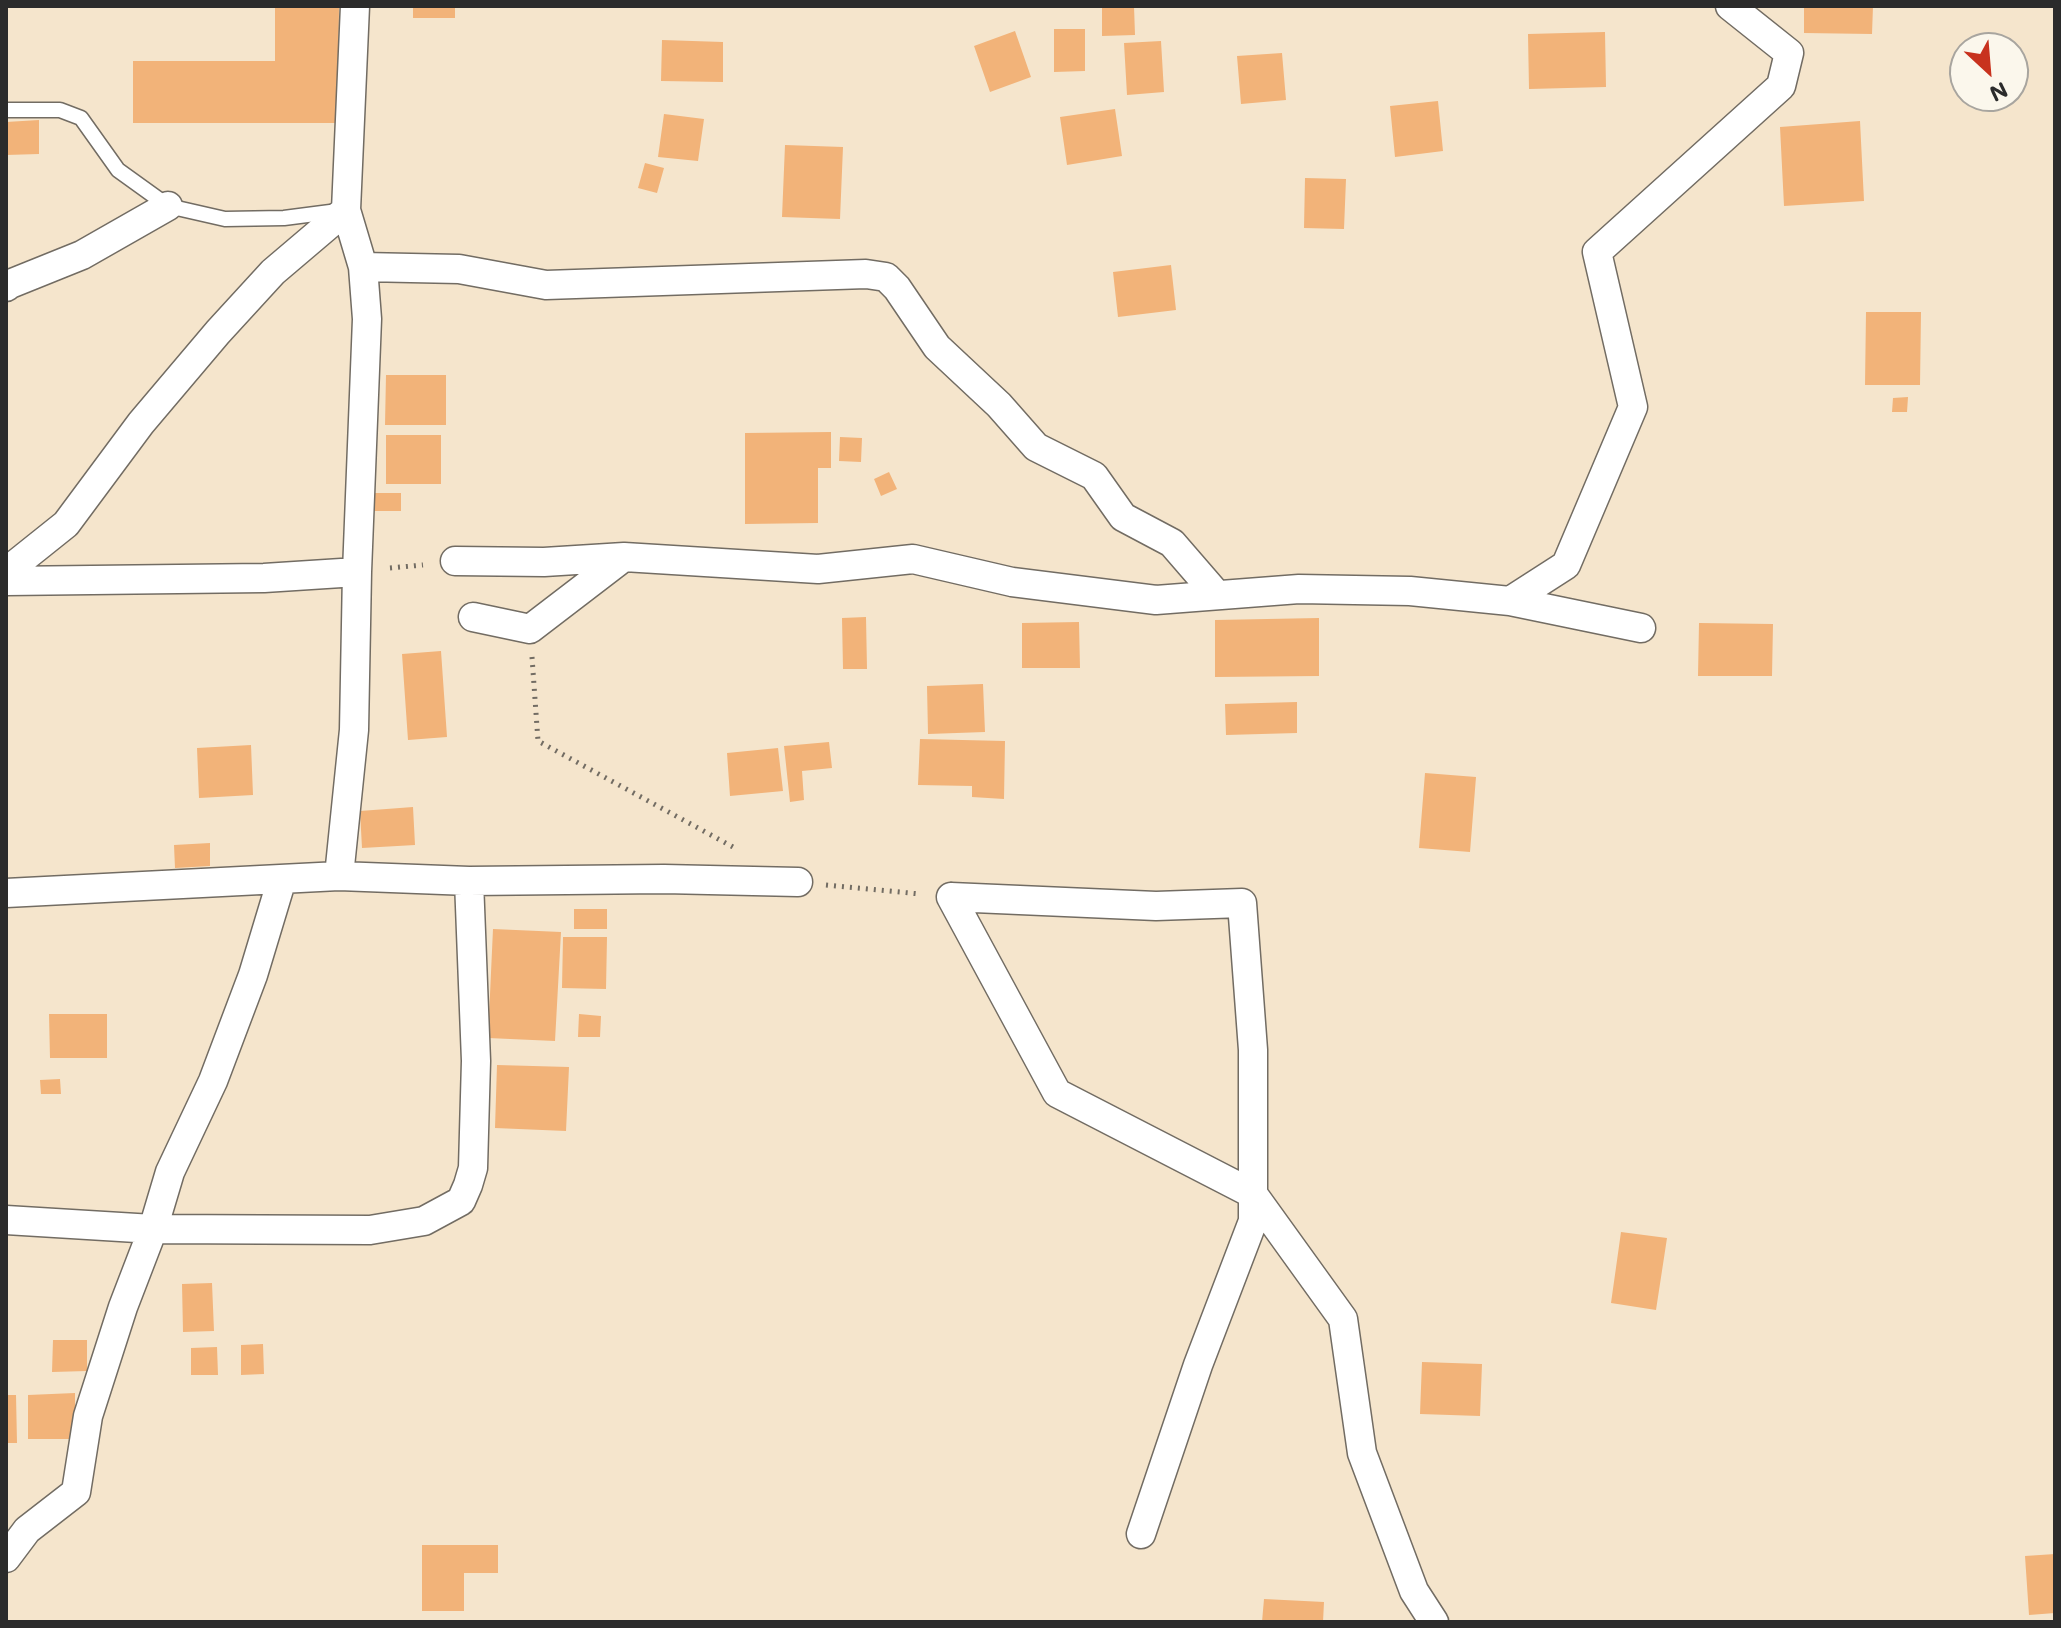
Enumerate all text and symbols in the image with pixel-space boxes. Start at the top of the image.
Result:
north arrow [1949,32,2029,112]
text: N [1985,76,2013,109]

